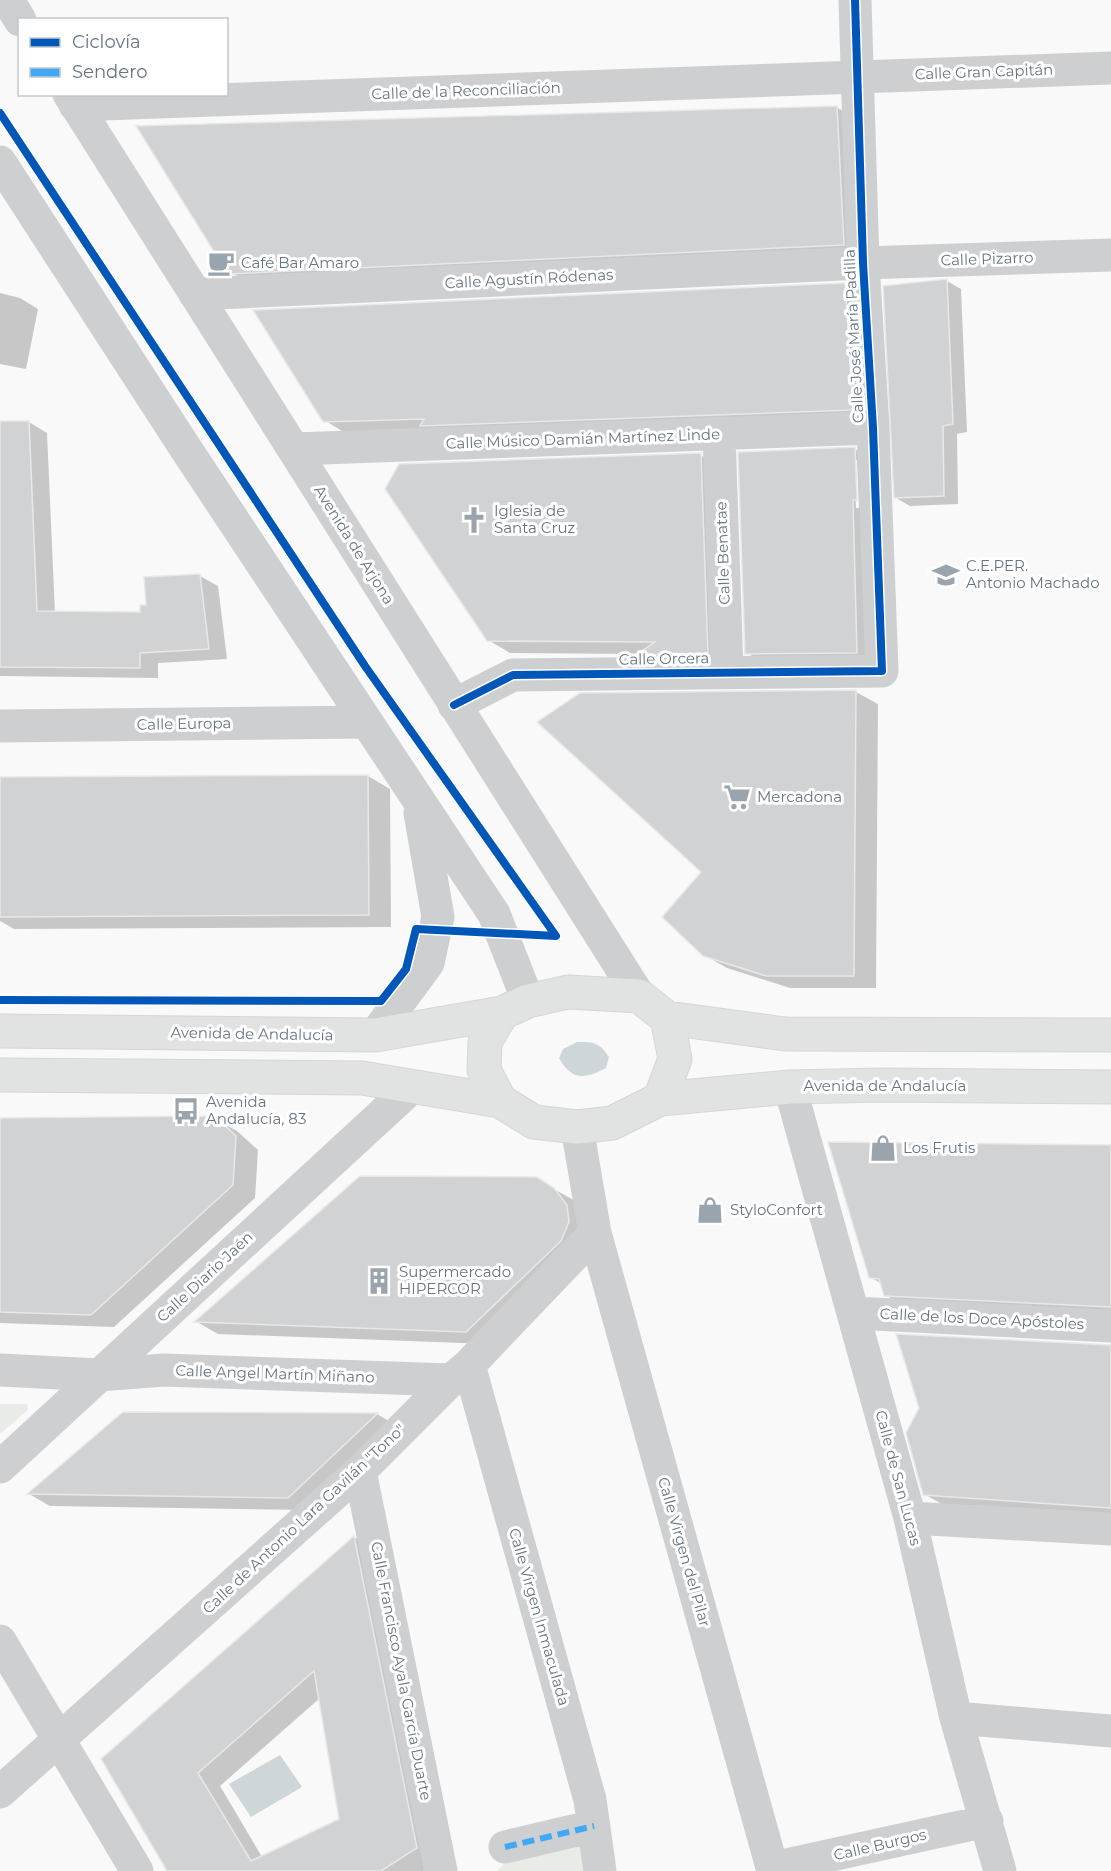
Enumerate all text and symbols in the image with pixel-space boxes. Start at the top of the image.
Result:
legend [18,18,228,96]
text: Ciclovía [72,31,141,53]
street label: Calle Gran Capitán [914,60,1054,83]
text: Sendero [72,61,147,83]
street label: Calle de la Reconciliación [371,78,561,103]
street label: Calle Pizarro [940,247,1034,270]
cafe icon: Café Bar Amaro [206,248,236,278]
street label: Calle José María Padilla [839,249,868,423]
place label: Café Bar Amaro [241,253,359,272]
street label: Calle Agustín Ródenas [444,265,614,292]
street label: Calle Músico Damián Martínez Linde [446,424,720,453]
street label: Avenida de Arjona [310,482,399,608]
place label: Iglesia de Santa Cruz [494,501,576,537]
street label: Calle Benatae [711,501,734,605]
church icon: Iglesia de Santa Cruz [459,505,489,535]
place label: C.E.PER. Antonio Machado [966,556,1100,592]
school or university icon: C.E.PER. Antonio Machado [931,560,961,590]
street label: Calle Orcera [619,648,709,669]
street label: Calle Europa [137,713,231,734]
supermarket icon: Mercadona [722,782,752,812]
place label: Mercadona [757,787,842,806]
street label: Avenida de Andalucía [170,1023,334,1044]
street label: Avenida de Andalucía [804,1076,966,1095]
place label: Avenida Andalucía, 83 [206,1092,306,1128]
bus stop icon: Avenida Andalucía, 83 [171,1096,201,1126]
shop icon: Los Frutis [868,1133,898,1163]
place label: Los Frutis [903,1138,975,1157]
shop icon: StyloConfort [695,1195,725,1225]
place label: StyloConfort [730,1200,823,1219]
street label: Calle Diario Jaén [153,1227,257,1326]
place label: Supermercado HIPERCOR [399,1262,511,1298]
building icon: Supermercado HIPERCOR [364,1266,394,1296]
street label: Calle de los Doce Apóstoles [879,1304,1085,1333]
street label: Calle Angel Martín Miñano [175,1361,375,1386]
street label: Calle de San Lucas [871,1408,926,1548]
street label: Calle de Antonio Lara Gavilán "Tono" [198,1420,409,1618]
street label: Calle Virgen del Pilar [654,1475,715,1629]
street label: Calle Virgen Inmaculada [505,1526,574,1708]
street label: Calle Francisco Ayala García Duarte [367,1540,436,1802]
street label: Calle Burgos [832,1825,928,1864]

